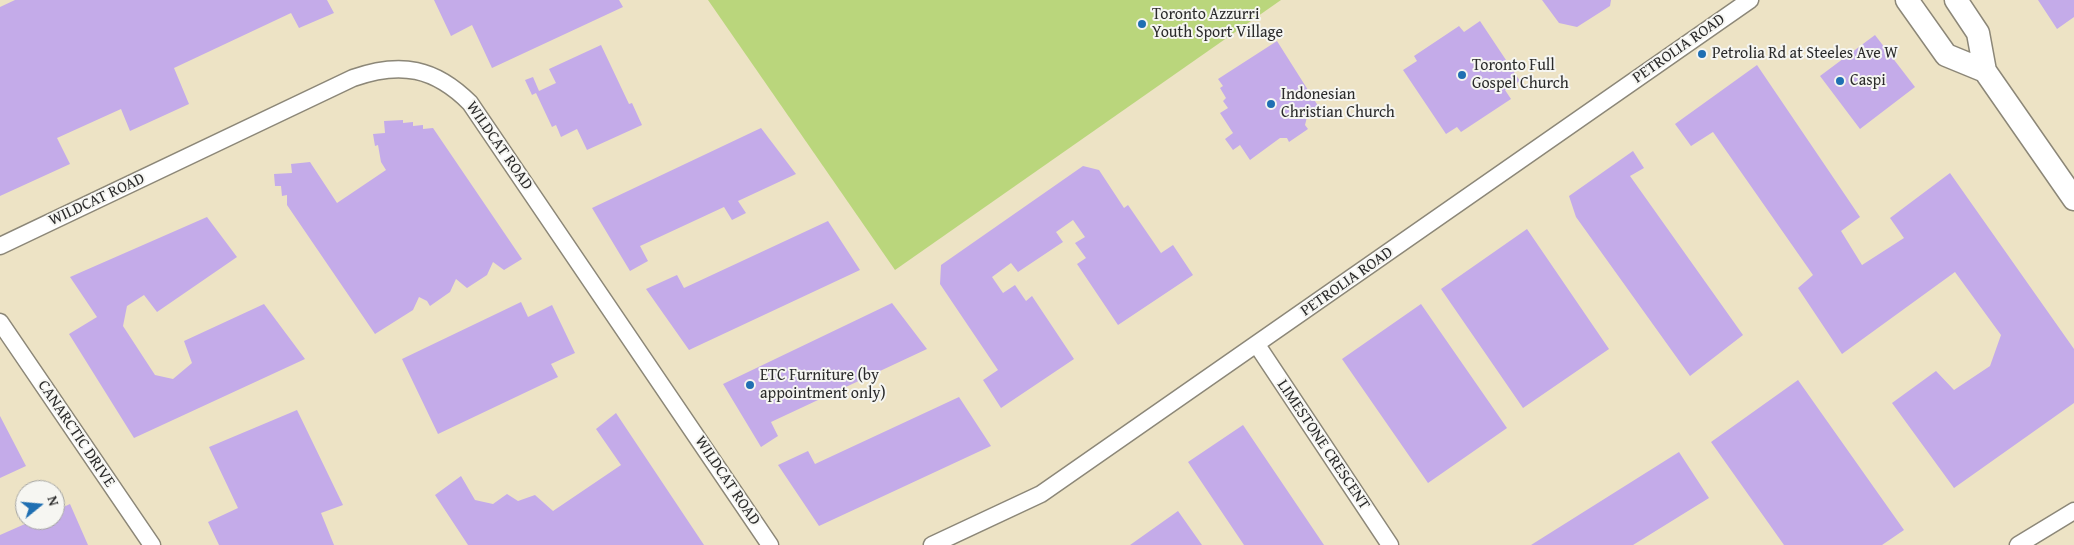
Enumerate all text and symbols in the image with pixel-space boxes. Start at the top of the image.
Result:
place label: Toronto Azzurri Youth Sport Village [1152,5,1283,43]
street label: PETROLIA ROAD [1629,10,1729,88]
marker: Toronto Azzurri Youth Sport Village [1136,18,1148,30]
place label: Petrolia Rd at Steeles Ave W [1712,44,1898,64]
marker: Petrolia Rd at Steeles Ave W [1696,48,1708,60]
place label: Toronto Full Gospel Church [1472,56,1569,94]
marker: Toronto Full Gospel Church [1456,69,1468,81]
place label: Caspi [1850,71,1886,91]
marker: Caspi [1834,75,1846,87]
place label: Indonesian Christian Church [1281,85,1395,123]
street label: WILDCAT ROAD [461,98,537,194]
marker: Indonesian Christian Church [1265,98,1277,110]
street label: WILDCAT ROAD [46,169,148,231]
street label: PETROLIA ROAD [1297,243,1397,321]
place label: ETC Furniture (by appointment only) [760,366,886,404]
street label: LIMESTONE CRESCENT [1272,376,1374,514]
street label: CANARCTIC DRIVE [33,377,119,491]
marker: ETC Furniture (by appointment only) [744,379,756,391]
street label: WILDCAT ROAD [690,433,764,529]
north arrow [15,480,65,530]
text: N [42,494,64,508]

